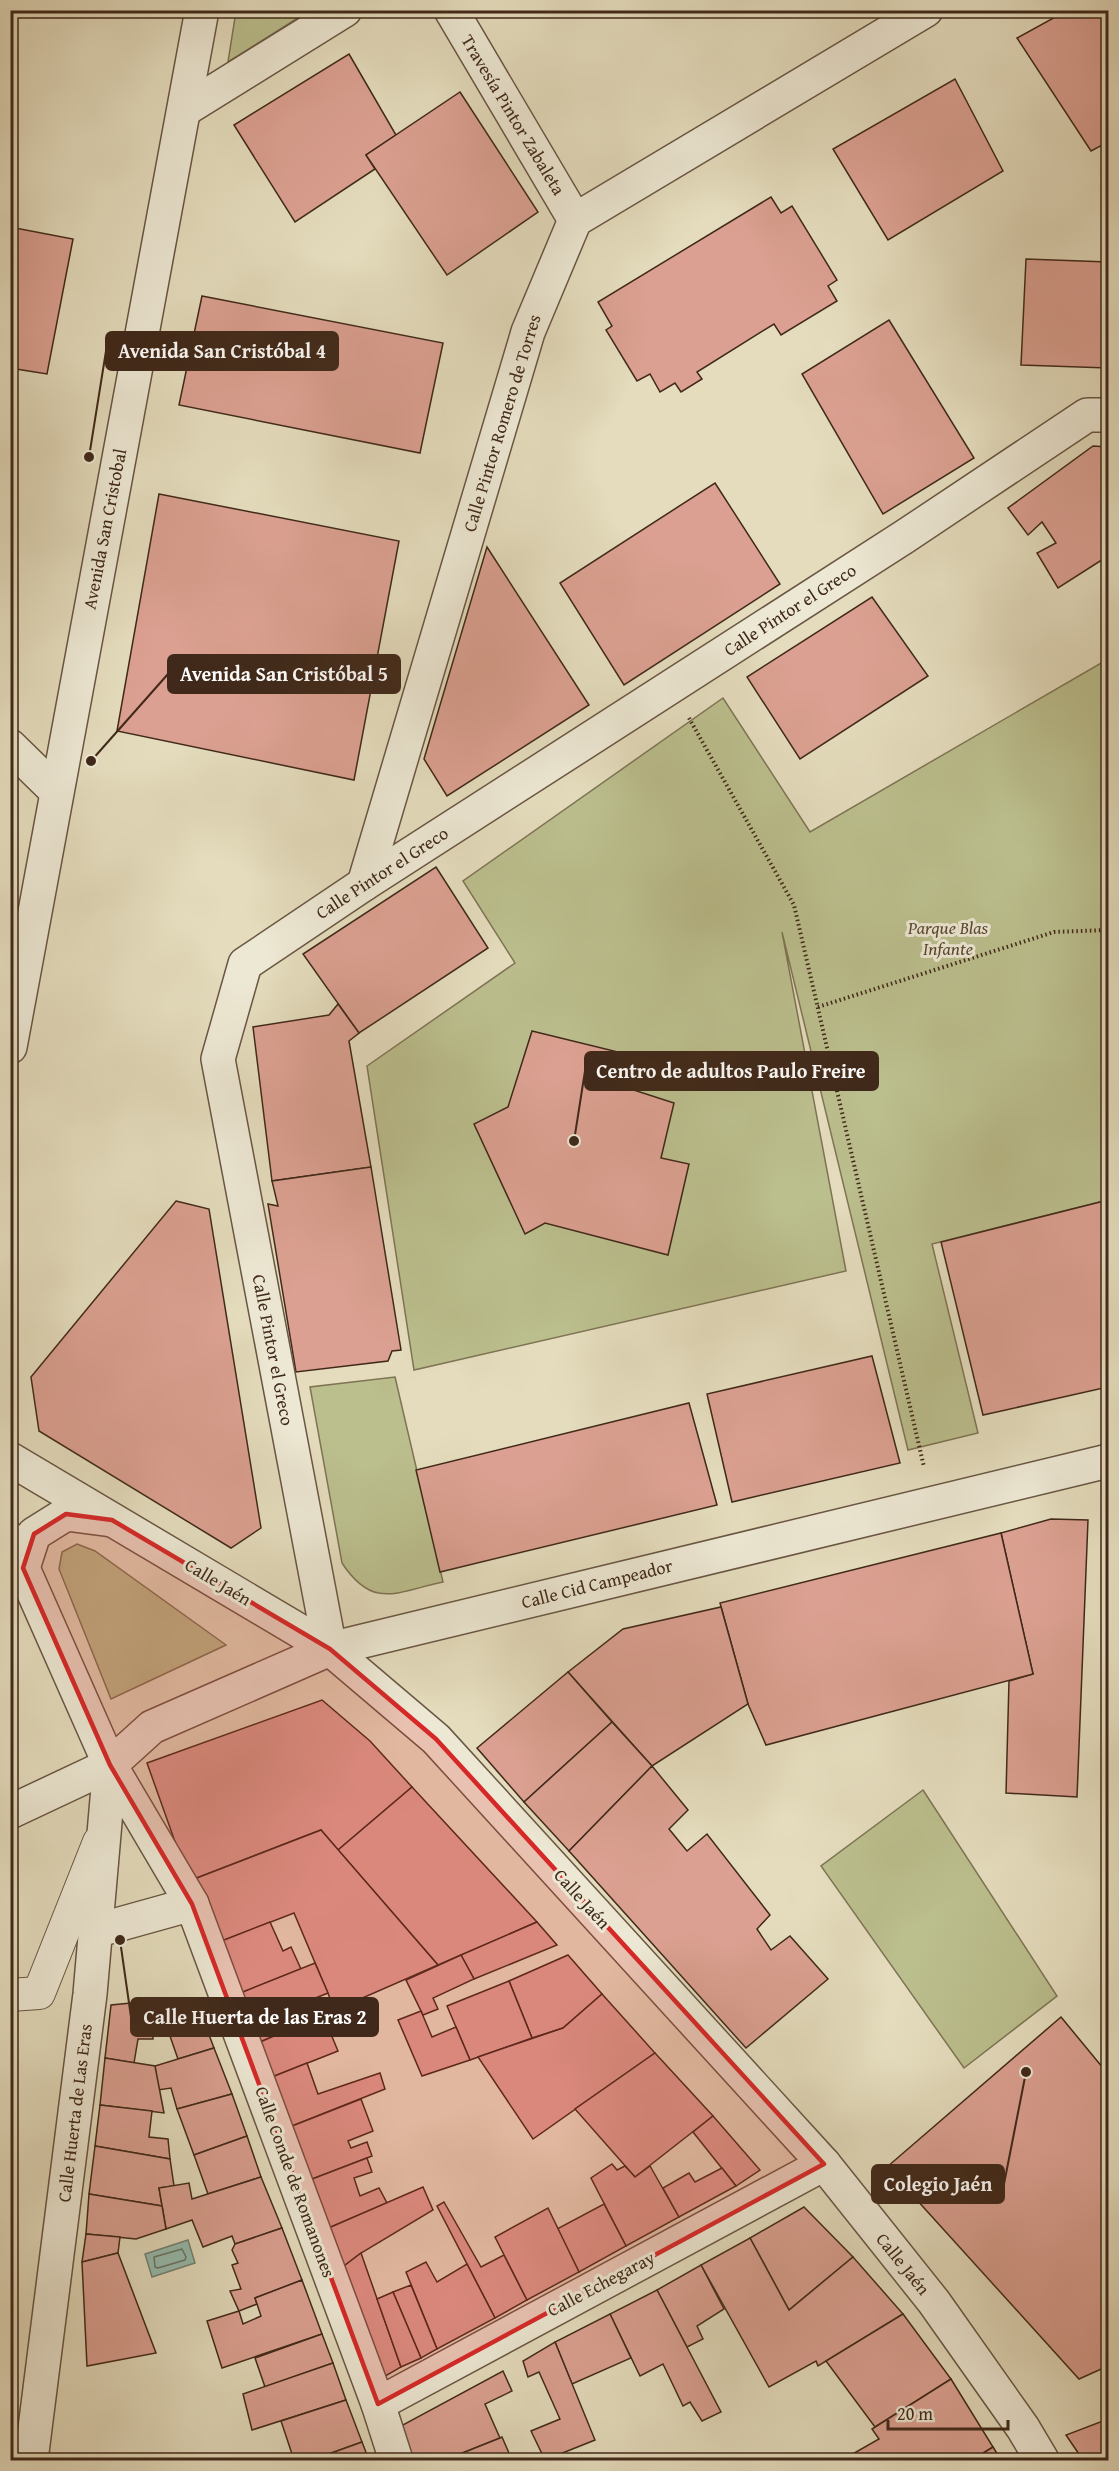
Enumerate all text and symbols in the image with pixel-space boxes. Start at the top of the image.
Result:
street label: Travesía Pintor Zabaleta [455,29,572,201]
street label: Calle Pintor Romero de Torres [456,311,548,535]
callout: Avenida San Cristóbal 4 [106,332,338,370]
text: Avenida San Cristóbal 4 [118,336,326,365]
street label: Avenida San Cristobal [76,446,133,612]
street label: Calle Pintor el Greco [718,556,861,663]
callout: Avenida San Cristóbal 5 [168,655,400,693]
text: Avenida San Cristóbal 5 [180,659,388,688]
street label: Calle Pintor el Greco [310,819,453,926]
park label: Parque Blas Infante [907,914,989,962]
callout: Centro de adultos Paulo Freire [585,1052,878,1090]
text: Centro de adultos Paulo Freire [596,1056,866,1085]
street label: Calle Pintor el Greco [246,1272,301,1428]
street label: Calle Jaén [180,1551,257,1612]
street label: Calle Cid Campeador [518,1552,676,1615]
street label: Calle Jaén [548,1862,617,1935]
callout: Calle Huerta de las Eras 2 [131,1998,378,2036]
text: Calle Huerta de las Eras 2 [143,2002,367,2031]
street label: Calle Huerta de Las Eras [50,2022,99,2204]
street label: Calle Conde de Romanones [248,2082,343,2281]
callout: Colegio Jaén [872,2165,1004,2203]
text: Colegio Jaén [884,2169,992,2198]
street label: Calle Jaén [870,2227,937,2301]
street label: Calle Echegaray [542,2244,659,2323]
scale bar [888,2393,1008,2431]
text: 20 m [897,2400,933,2427]

